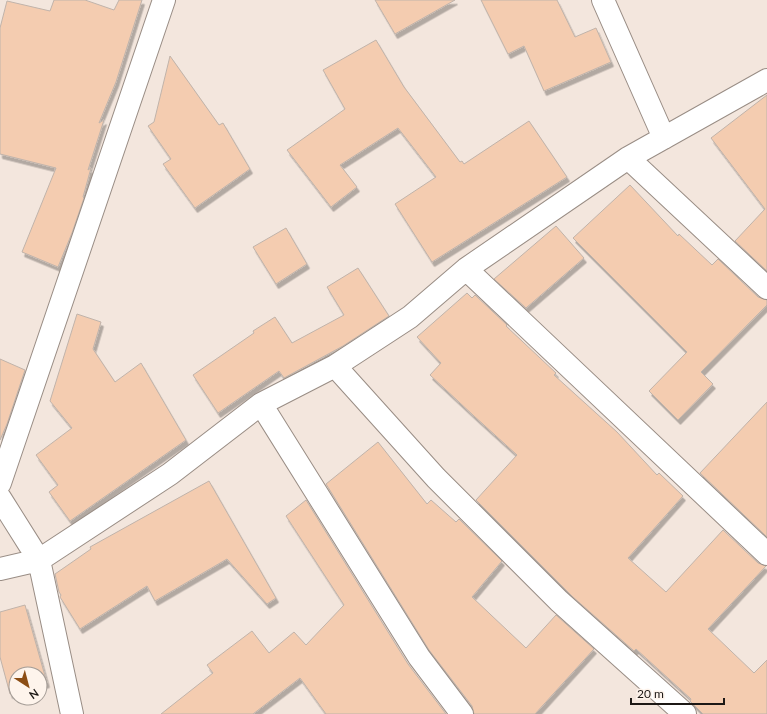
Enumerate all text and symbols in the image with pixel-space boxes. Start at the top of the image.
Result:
north arrow [8,666,48,706]
scale bar [631,680,724,706]
text: 20 m [637,686,664,701]
text: N [27,687,41,702]

